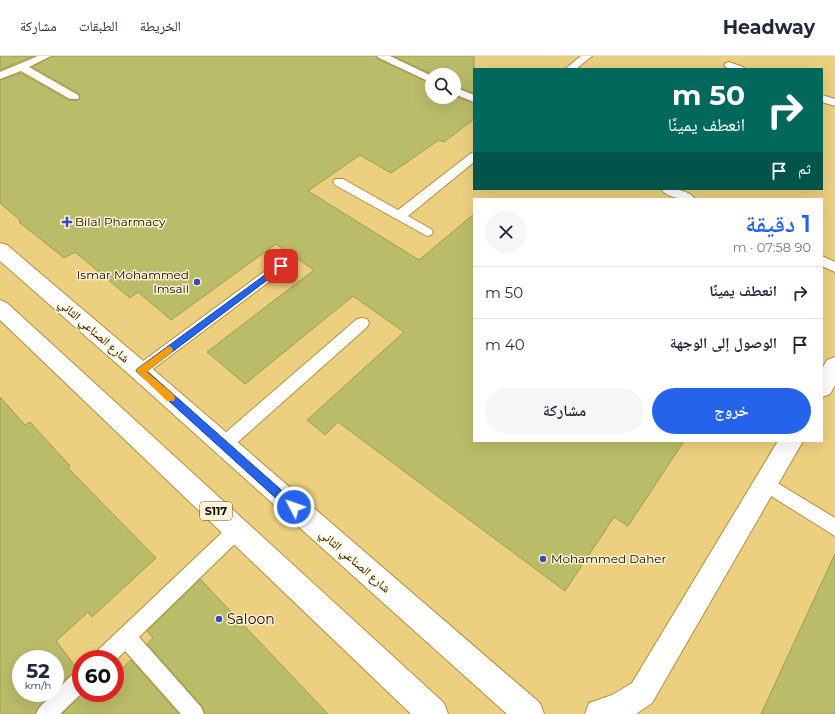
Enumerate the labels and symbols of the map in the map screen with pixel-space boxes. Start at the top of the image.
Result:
place label: Bilal Pharmacy [75,214,166,229]
marker: Bilal Pharmacy [62,217,72,227]
pin [264,249,298,283]
place label: Ismar Mohammed Imsail [77,267,189,296]
marker: Ismar Mohammed Imsail [192,277,202,287]
street label: شارع الصناعي الثاني [54,296,133,368]
position arrow [273,486,315,528]
road number: S117 [200,502,232,520]
street label: شارع الصناعي الثاني [315,526,394,598]
place label: Mohammed Daher [551,551,667,566]
marker: Mohammed Daher [538,554,548,564]
place label: Saloon [227,610,275,628]
marker: Saloon [214,614,224,624]
speed limit sign: 60 [72,650,124,702]

